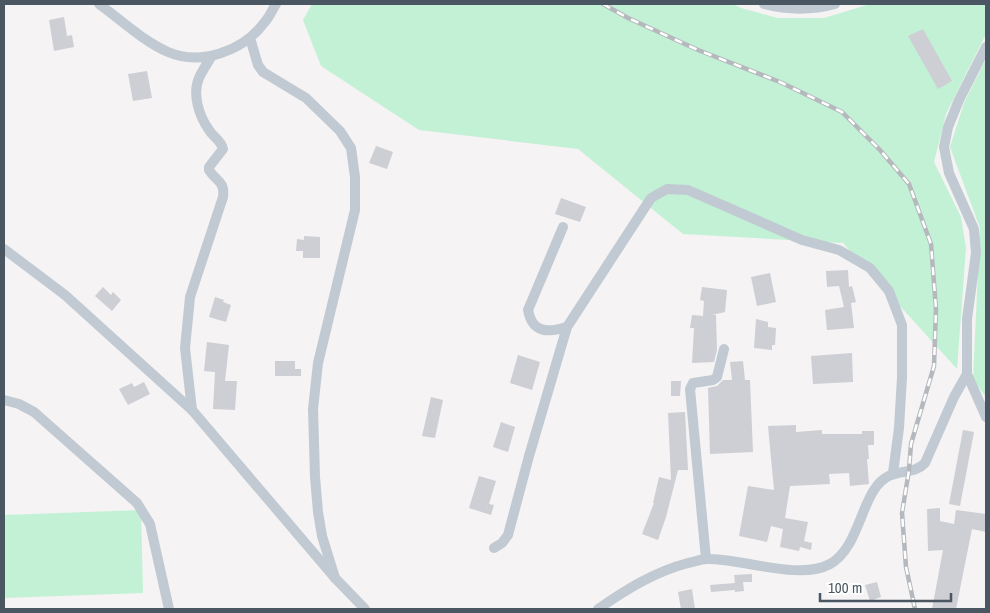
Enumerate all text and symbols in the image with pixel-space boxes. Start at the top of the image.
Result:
scale bar [820,570,951,602]
text: 100 m [828,577,862,598]

